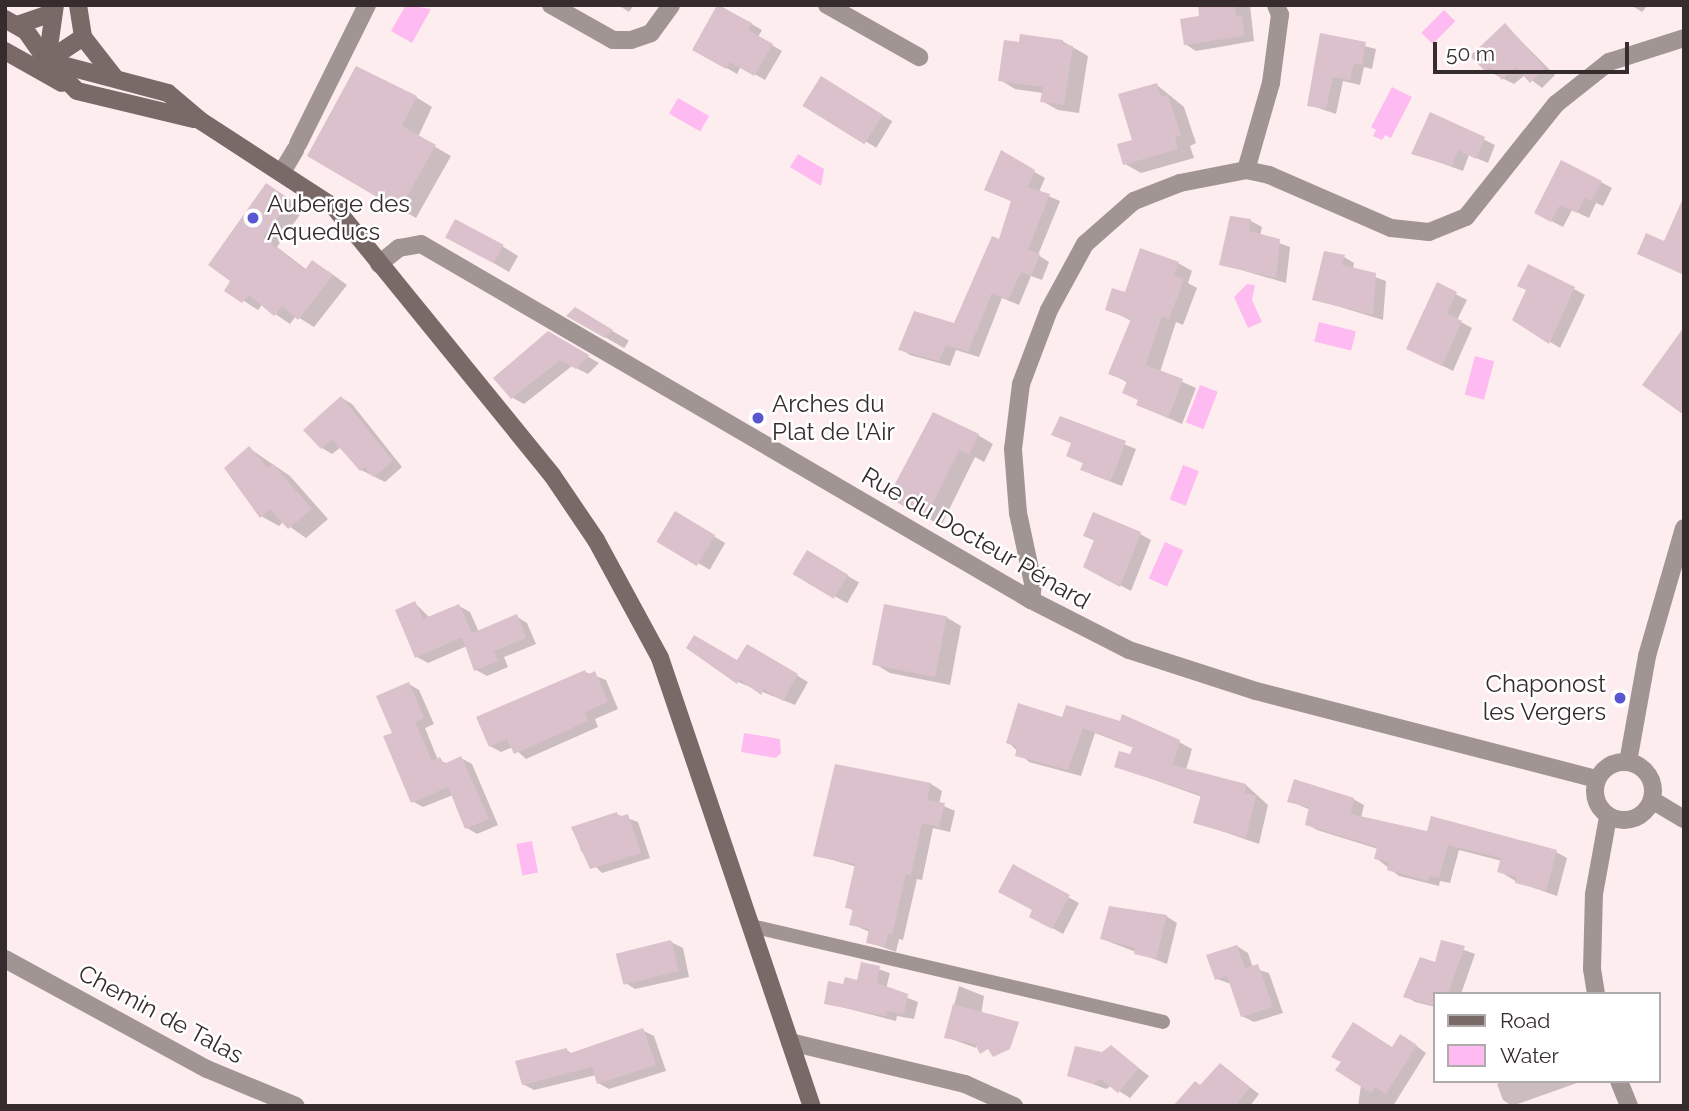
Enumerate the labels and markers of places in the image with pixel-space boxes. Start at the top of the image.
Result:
place label: Auberge des Aqueducs [267,190,410,246]
marker: Auberge des Aqueducs [245,210,261,226]
place label: Arches du Plat de l'Air [772,390,895,446]
marker: Arches du Plat de l'Air [750,410,766,426]
place label: Chaponost les Vergers [1482,670,1606,726]
marker: Chaponost les Vergers [1612,690,1628,706]

